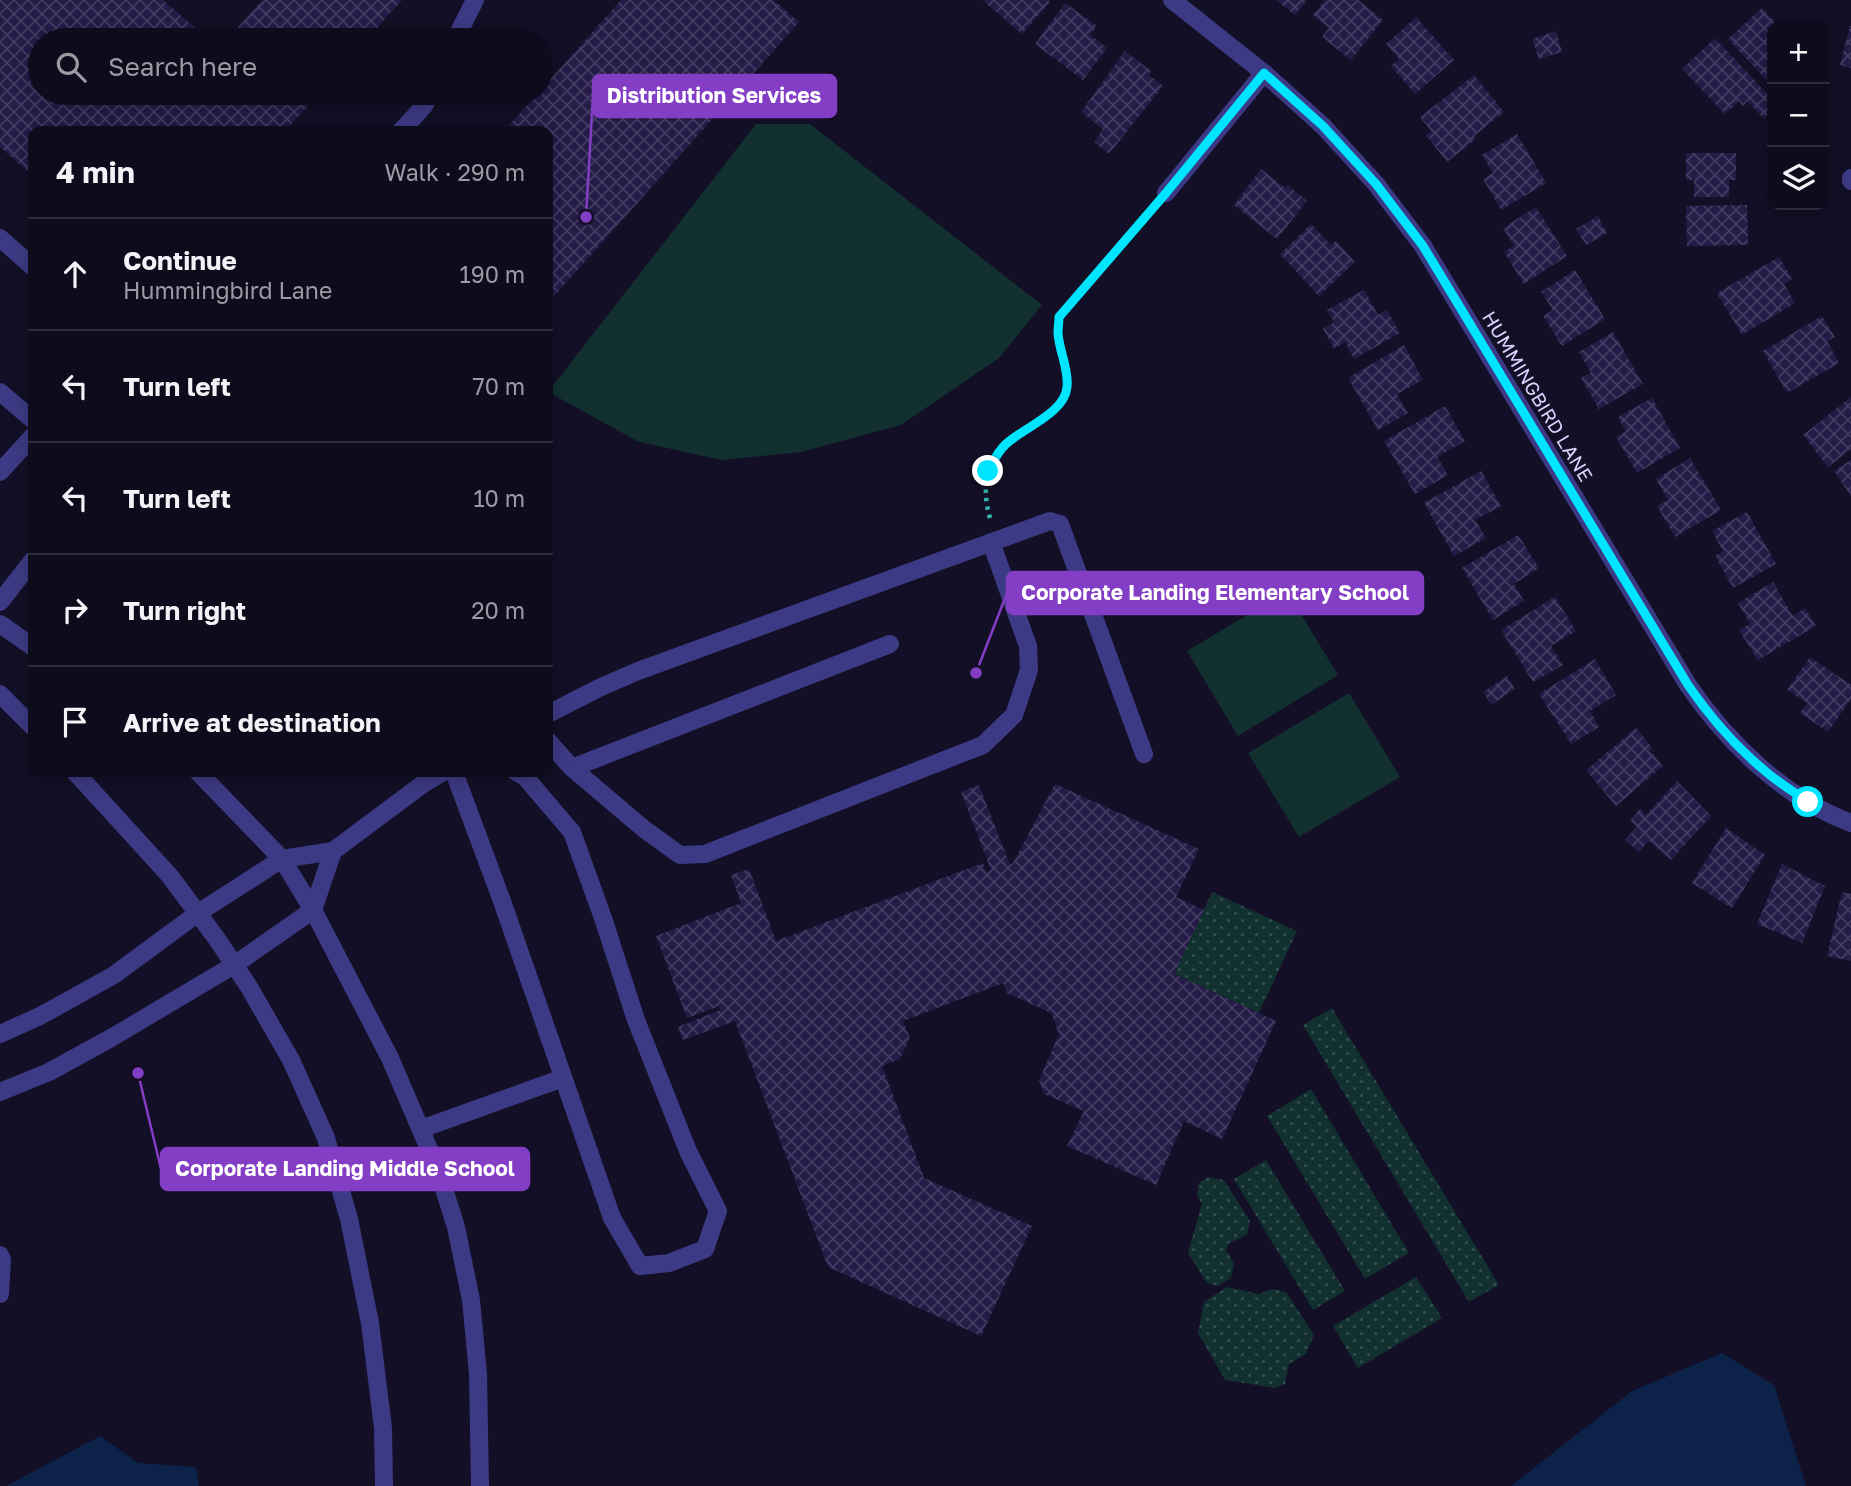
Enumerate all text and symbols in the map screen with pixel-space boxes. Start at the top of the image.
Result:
map controls [1767,21,1830,210]
button: + [1767,21,1830,84]
search box [28,28,553,105]
icon: search [52,48,90,86]
text: Search here [108,51,257,82]
callout: Distribution Services [593,75,836,117]
text: Distribution Services [607,82,822,108]
button: − [1767,84,1830,147]
button: layers [1767,147,1830,210]
text: 4 min [56,154,135,190]
text: Walk · 290 m [384,158,525,186]
text: Continue [123,245,237,276]
icon: ahead [56,255,94,293]
text: 190 m [460,260,525,288]
text: Hummingbird Lane [123,276,332,304]
street label: HUMMINGBIRD LANE [1478,307,1598,485]
icon: left [56,367,94,405]
text: Turn left [123,371,231,402]
text: 70 m [472,372,525,400]
route end [972,455,1003,486]
icon: left [56,479,94,517]
text: Turn left [123,483,231,514]
text: 10 m [473,484,525,512]
callout: Corporate Landing Elementary School [1007,572,1423,614]
text: Corporate Landing Elementary School [1021,579,1409,605]
icon: right [56,591,94,629]
text: Turn right [123,595,246,626]
text: 20 m [471,596,525,624]
icon: arrive [56,703,94,741]
text: Arrive at destination [123,707,381,738]
route start [1792,786,1823,817]
callout: Corporate Landing Middle School [161,1148,529,1190]
text: Corporate Landing Middle School [175,1155,515,1181]

